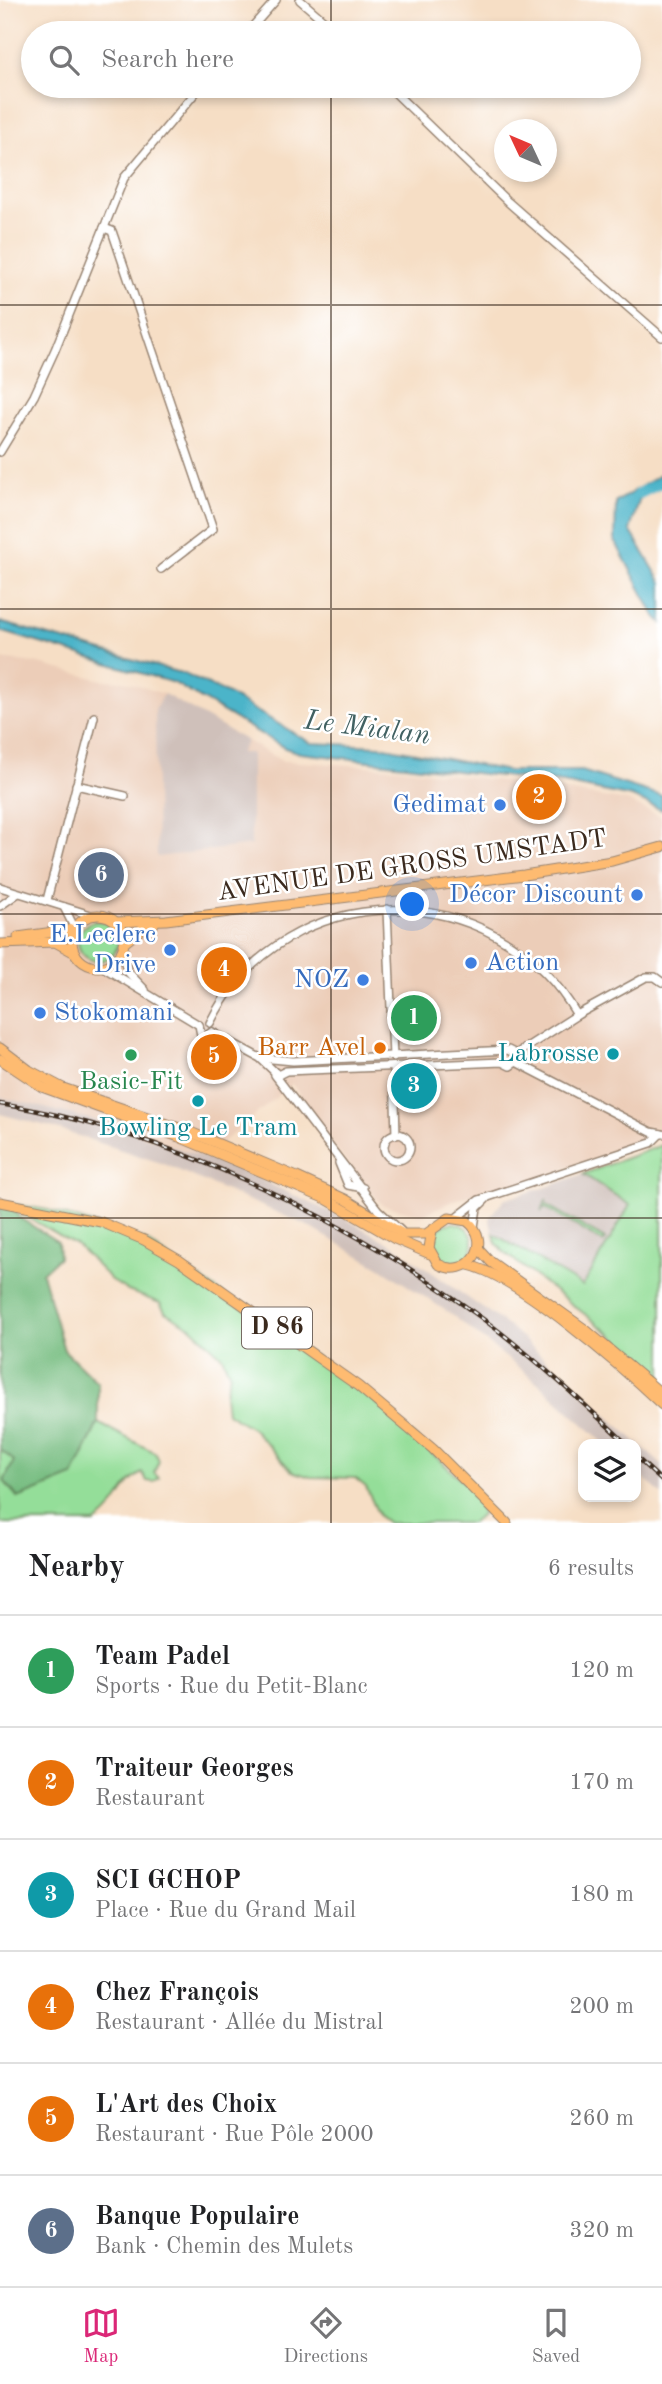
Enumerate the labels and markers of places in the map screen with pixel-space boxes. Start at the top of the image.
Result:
pin: 2 [516,771,562,823]
place label: Gedimat [392,792,486,818]
marker: Gedimat [492,797,508,813]
pin: 6 [78,849,124,901]
place label: Décor Discount [449,882,623,908]
marker: Décor Discount [629,887,645,903]
place label: E.Leclerc Drive [49,922,156,978]
marker: E.Leclerc Drive [162,942,178,958]
pin: 4 [201,944,247,996]
place label: Action [485,950,559,976]
marker: Action [463,955,479,971]
place label: NOZ [294,967,349,993]
marker: NOZ [355,972,371,988]
pin: 1 [391,992,437,1044]
place label: Stokomani [54,1000,173,1026]
marker: Stokomani [32,1005,48,1021]
pin: 5 [191,1031,237,1083]
place label: Barr Avel [257,1035,366,1061]
marker: Barr Avel [372,1040,388,1056]
place label: Labrosse [497,1041,599,1067]
marker: Labrosse [605,1046,621,1062]
marker: Basic-Fit [123,1047,139,1063]
pin: 3 [391,1060,437,1112]
place label: Basic-Fit [79,1069,183,1095]
marker: Bowling Le Tram [190,1093,206,1109]
place label: Bowling Le Tram [98,1115,298,1141]

